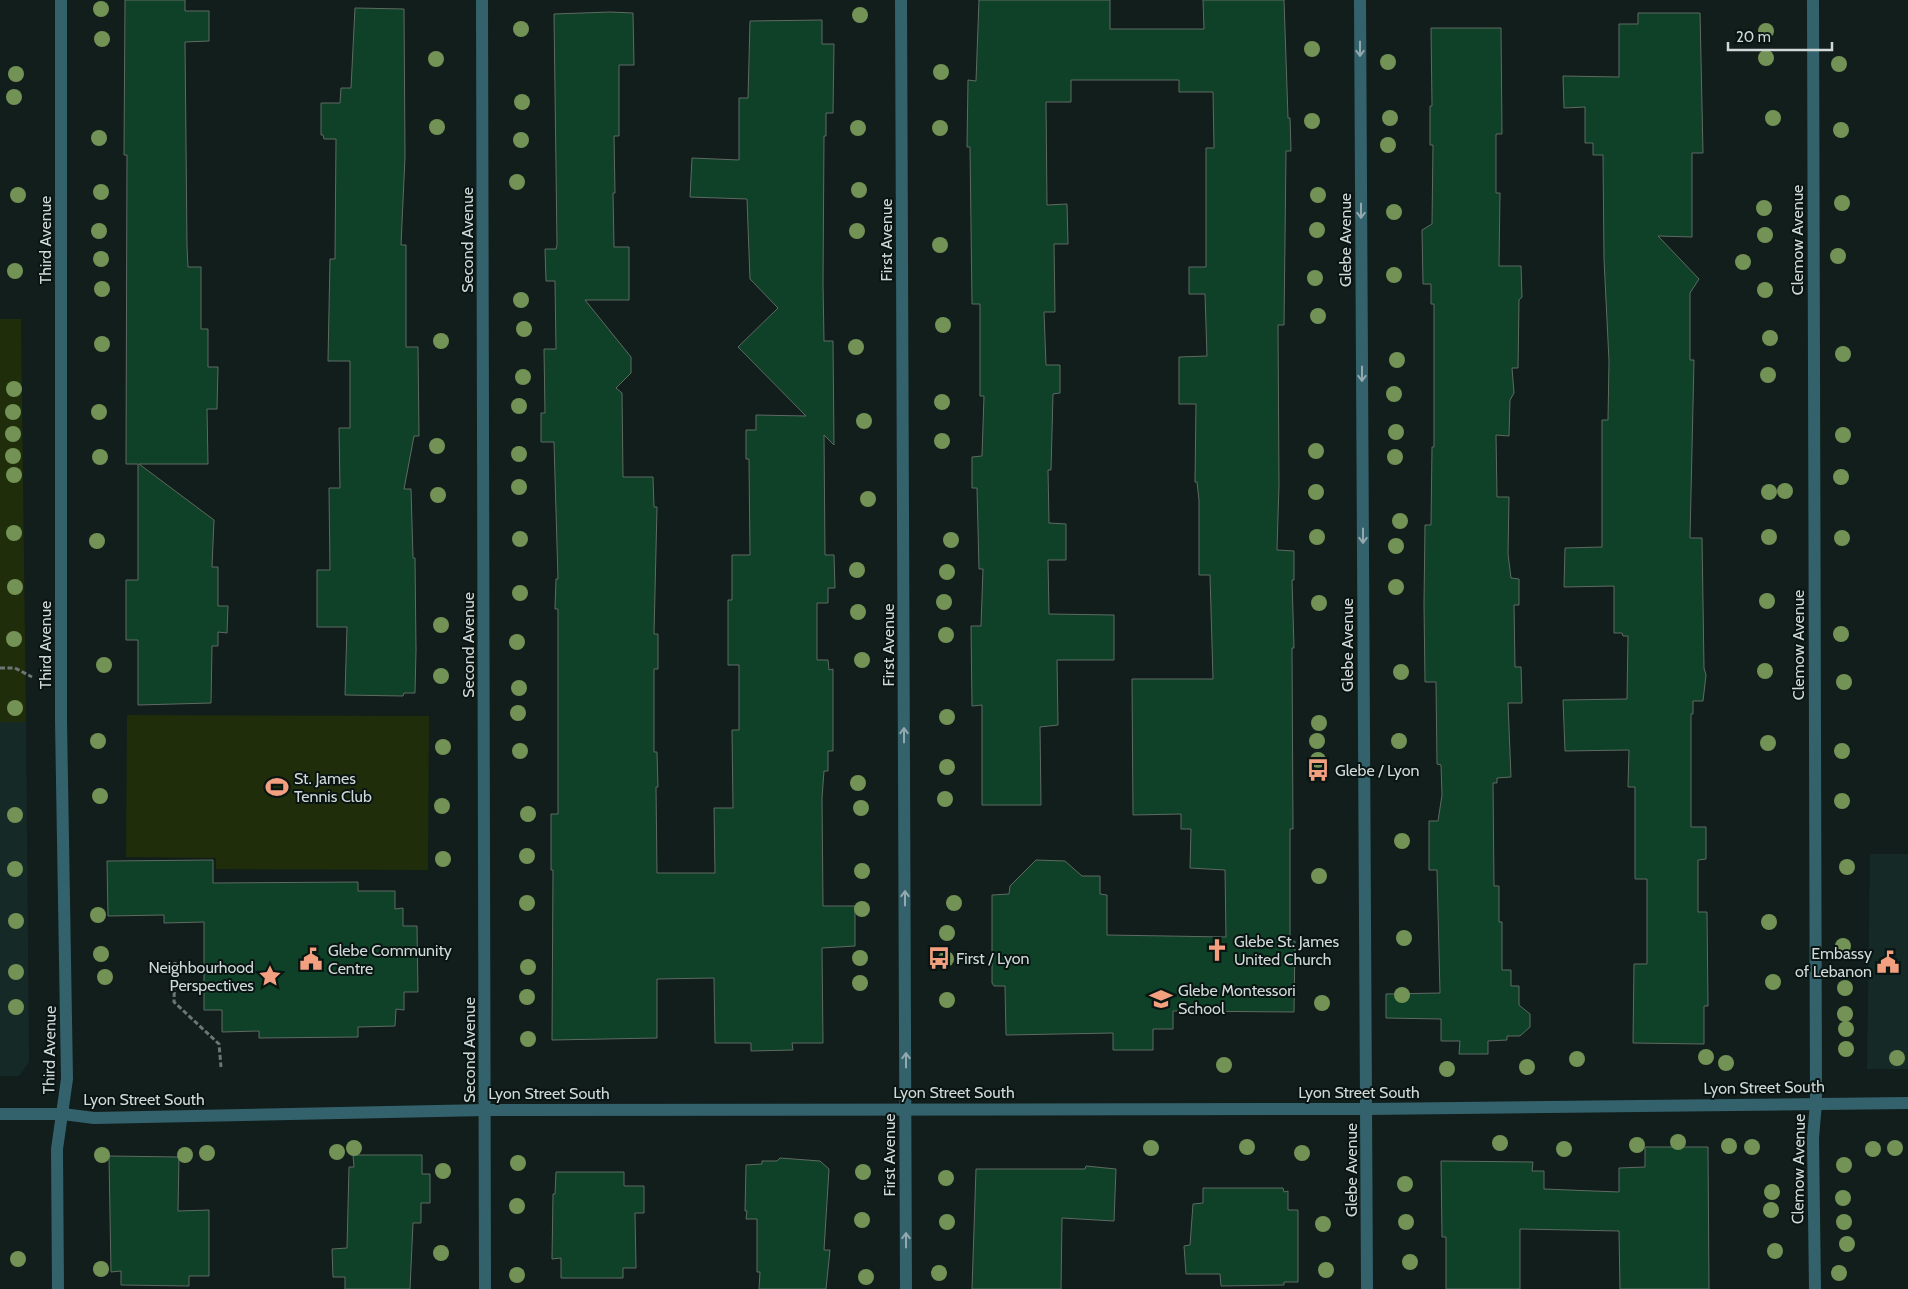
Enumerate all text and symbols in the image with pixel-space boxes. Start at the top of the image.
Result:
scale bar [1728,20,1832,52]
text: 20 m [1736,28,1771,46]
one-way arrow [1355,40,1365,56]
street label: Clemow Avenue [1788,185,1807,295]
street label: Second Avenue [458,187,477,293]
street label: Glebe Avenue [1336,193,1355,287]
street label: Third Avenue [36,196,55,284]
street label: First Avenue [877,198,896,282]
one-way arrow [1356,202,1366,219]
one-way arrow [1357,365,1367,381]
one-way arrow [1358,528,1368,544]
street label: Clemow Avenue [1789,590,1808,700]
street label: Second Avenue [459,592,478,698]
street label: Glebe Avenue [1338,598,1357,692]
street label: Third Avenue [36,601,55,689]
street label: First Avenue [879,603,898,687]
one-way arrow [899,728,909,744]
bus stop icon: Glebe / Lyon [1305,757,1331,783]
place label: Glebe / Lyon [1335,761,1420,780]
place label: St. James Tennis Club [294,769,372,806]
sports icon: St. James Tennis Club [264,774,290,800]
one-way arrow [900,890,910,906]
place label: Glebe St. James United Church [1234,932,1339,969]
church icon: Glebe St. James United Church [1204,937,1230,963]
place label: Glebe Community Centre [328,941,452,978]
place label: Embassy of Lebanon [1795,944,1872,981]
bus stop icon: First / Lyon [926,945,952,971]
public building icon: Glebe Community Centre [298,946,324,972]
place label: First / Lyon [956,949,1030,968]
public building icon: Embassy of Lebanon [1875,949,1901,975]
place label: Neighbourhood Perspectives [148,958,254,995]
place icon: Neighbourhood Perspectives [257,963,283,989]
place label: Glebe Montessori School [1178,981,1296,1018]
school or university icon: Glebe Montessori School [1148,986,1174,1012]
street label: Second Avenue [460,997,479,1103]
street label: Third Avenue [39,1006,60,1094]
one-way arrow [901,1053,911,1069]
street label: Lyon Street South [1703,1077,1825,1098]
street label: Lyon Street South [893,1083,1015,1102]
street label: Lyon Street South [1298,1083,1420,1102]
street label: Lyon Street South [488,1084,610,1103]
street label: Lyon Street South [83,1090,205,1109]
street label: First Avenue [880,1113,899,1197]
street label: Clemow Avenue [1788,1114,1809,1224]
street label: Glebe Avenue [1342,1123,1361,1217]
one-way arrow [901,1233,911,1249]

